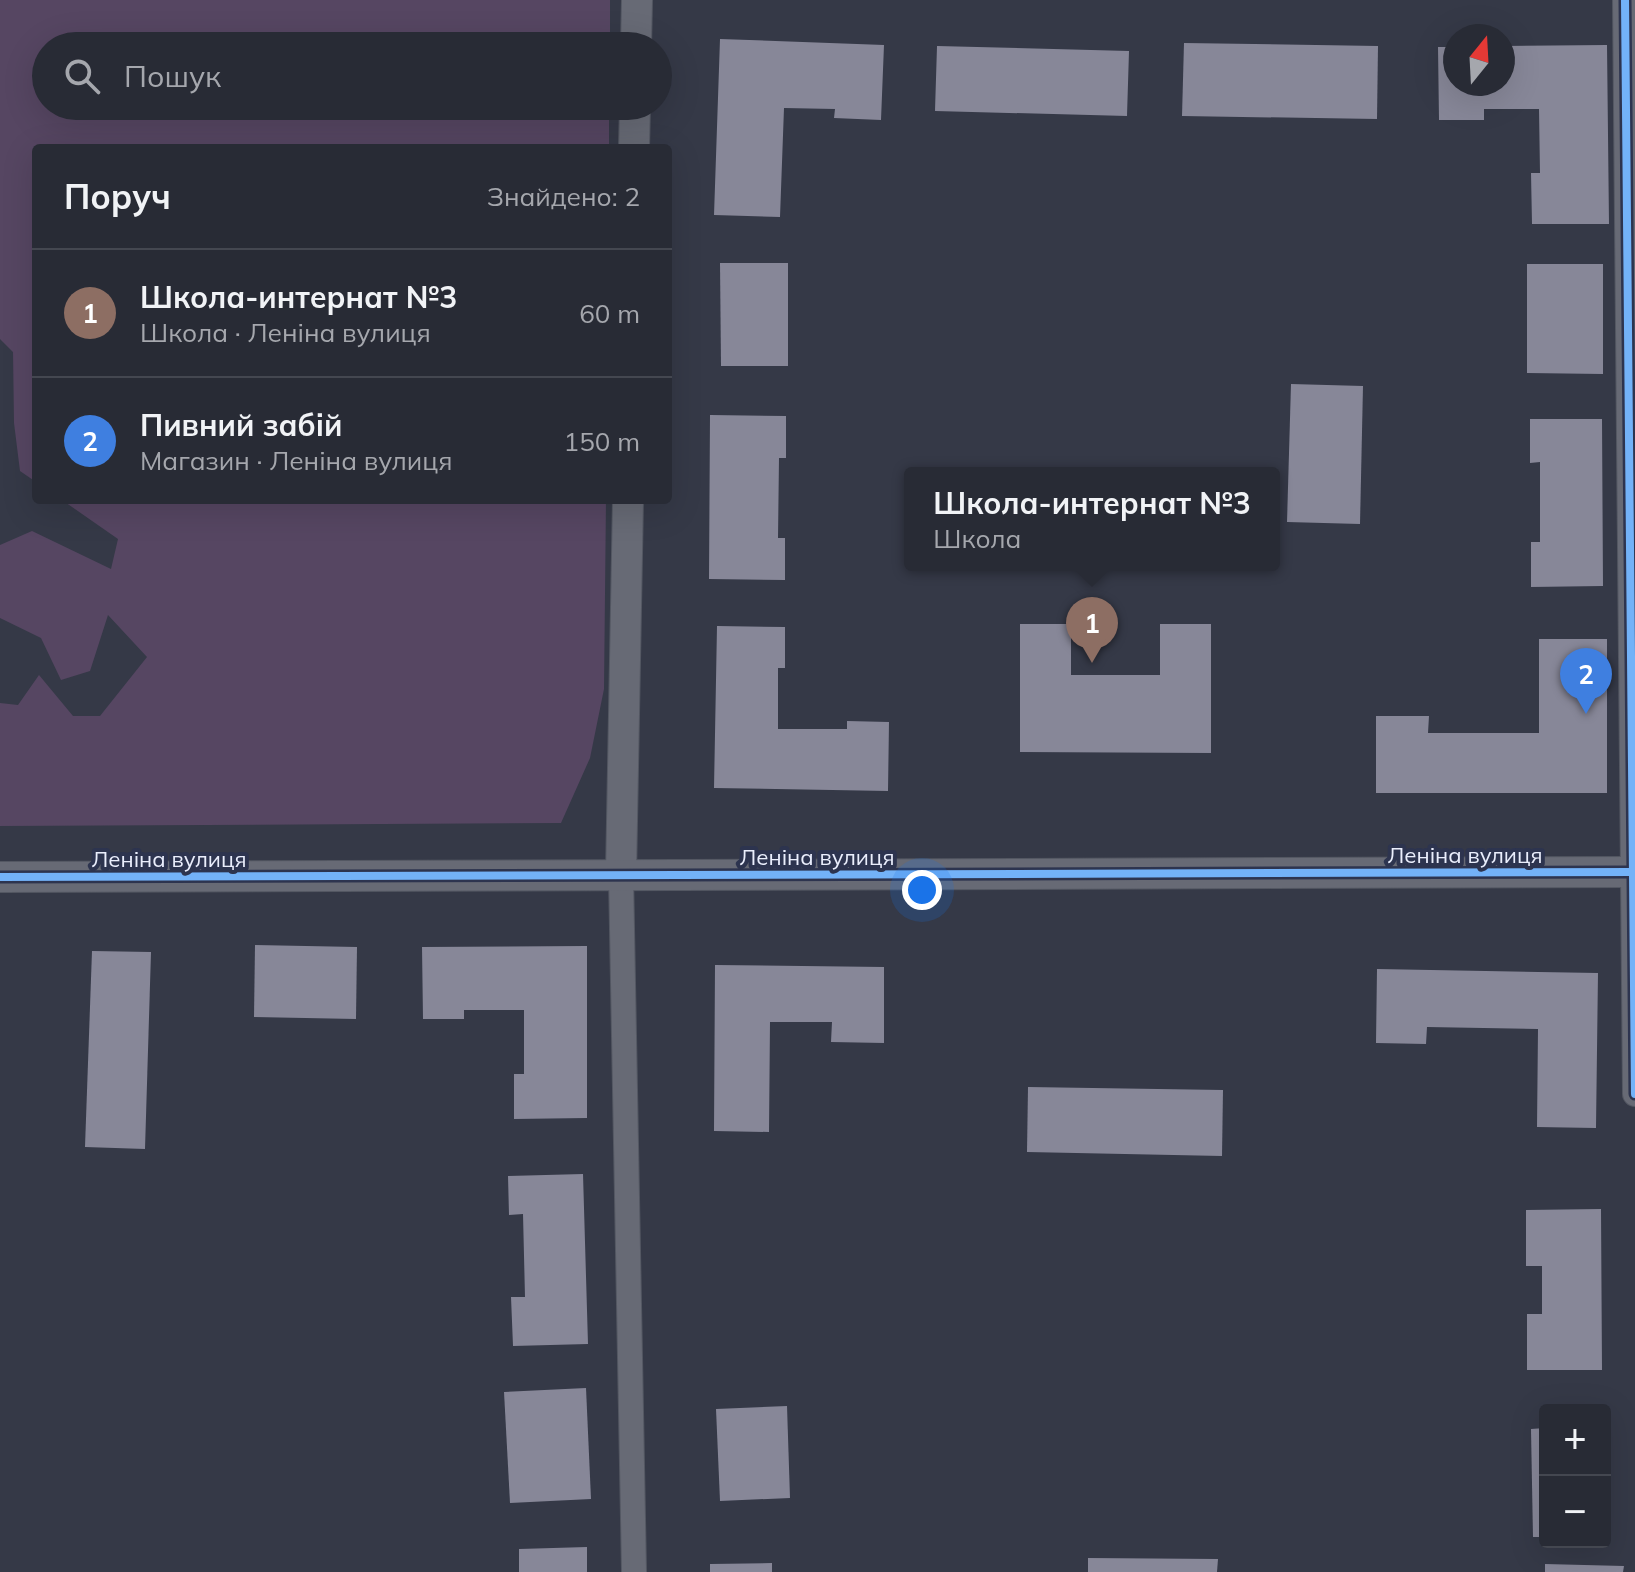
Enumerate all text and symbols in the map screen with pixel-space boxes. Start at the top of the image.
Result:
north arrow [1443,24,1515,96]
search box [32,32,672,120]
icon: search [60,54,104,98]
text: Пошук [124,57,221,95]
text: Поруч [64,175,171,218]
text: Знайдено: 2 [487,180,640,213]
text: Школа-интернат №3 [140,278,457,316]
text: 1 [82,297,98,330]
text: 60 m [579,297,640,330]
text: Школа · Леніна вулиця [140,316,431,349]
text: Пивний забій [140,406,342,444]
text: 2 [82,425,98,458]
text: 150 m [564,425,640,458]
text: Магазин · Леніна вулиця [140,444,453,477]
popup [904,467,1280,571]
text: Школа-интернат №3 [933,484,1251,522]
text: Школа [933,522,1021,555]
pin: 1 [1066,597,1118,663]
pin: 2 [1560,648,1612,714]
street label: Леніна вулиця [1388,841,1542,869]
street label: Леніна вулиця [740,843,894,871]
street label: Леніна вулиця [92,845,246,873]
your location [902,870,942,910]
map controls [1539,1404,1611,1548]
button: + [1539,1404,1611,1476]
button: − [1539,1476,1611,1548]

